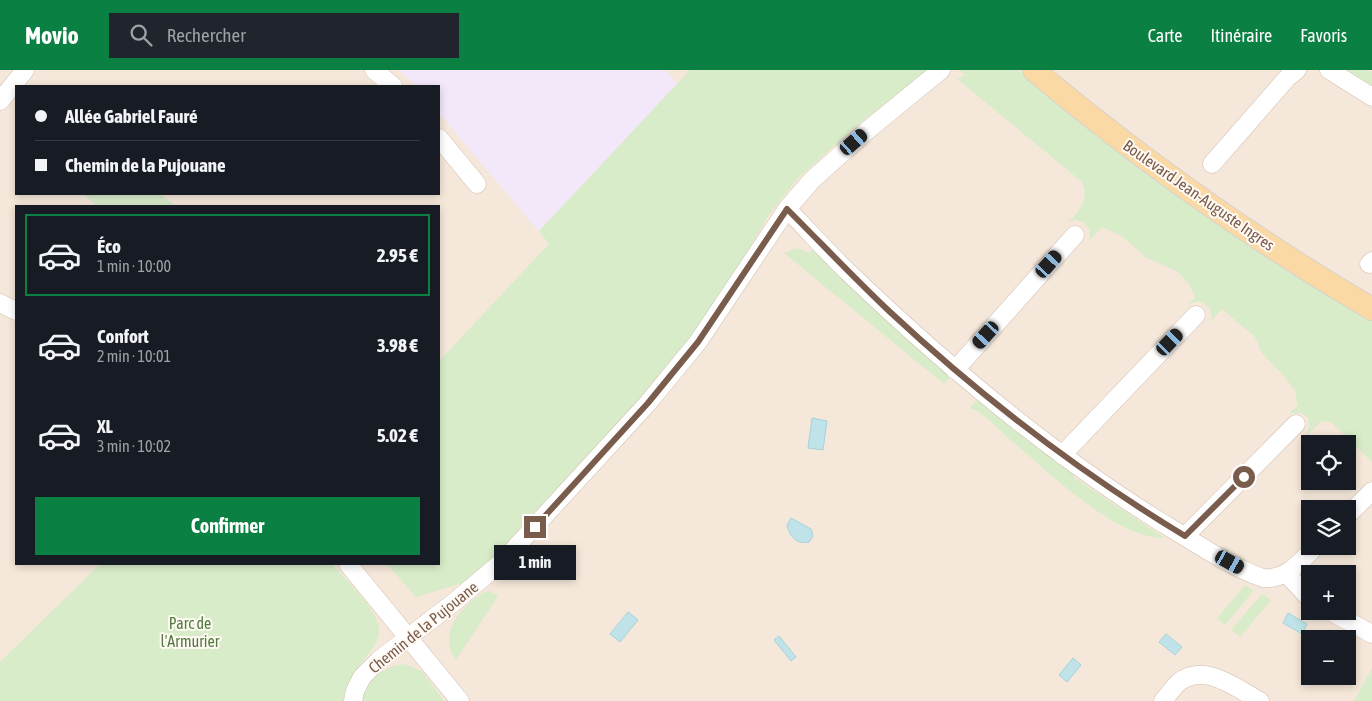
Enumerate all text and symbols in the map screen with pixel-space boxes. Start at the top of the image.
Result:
search box [109,13,459,58]
icon: search [127,21,155,49]
text: Movio [25,22,79,49]
text: Rechercher [167,24,246,46]
text: Carte [1148,25,1182,46]
text: Itinéraire [1210,25,1272,46]
text: Favoris [1300,25,1347,46]
text: Allée Gabriel Fauré [65,105,198,127]
car [837,126,870,158]
street label: Boulevard Jean-Auguste Ingres [1120,136,1278,255]
text: Chemin de la Pujouane [65,154,226,176]
icon: car [37,233,82,278]
text: Éco [97,235,121,257]
text: 2.95 € [377,244,418,266]
car [1033,248,1064,280]
text: 1 min · 10:00 [97,257,171,275]
car [970,319,1001,351]
icon: car [37,323,82,368]
text: Confort [97,325,149,347]
car [1154,326,1185,358]
text: 3.98 € [377,334,418,356]
text: 2 min · 10:01 [97,347,171,365]
icon: car [37,413,82,458]
text: XL [97,415,113,437]
text: 5.02 € [377,424,418,446]
map controls [1301,435,1356,685]
button: locate [1301,435,1356,490]
text: 3 min · 10:02 [97,437,171,455]
route start [1233,466,1255,488]
button: Confirmer [35,497,420,555]
button: layers [1301,500,1356,555]
route end [524,516,546,538]
callout: 1 min [494,544,576,580]
car [1213,548,1246,576]
text: 1 min [519,553,551,571]
button: + [1301,565,1356,620]
street label: Chemin de la Pujouane [365,577,482,677]
park label: Parc de l'Armurier [160,614,220,650]
button: − [1301,630,1356,685]

